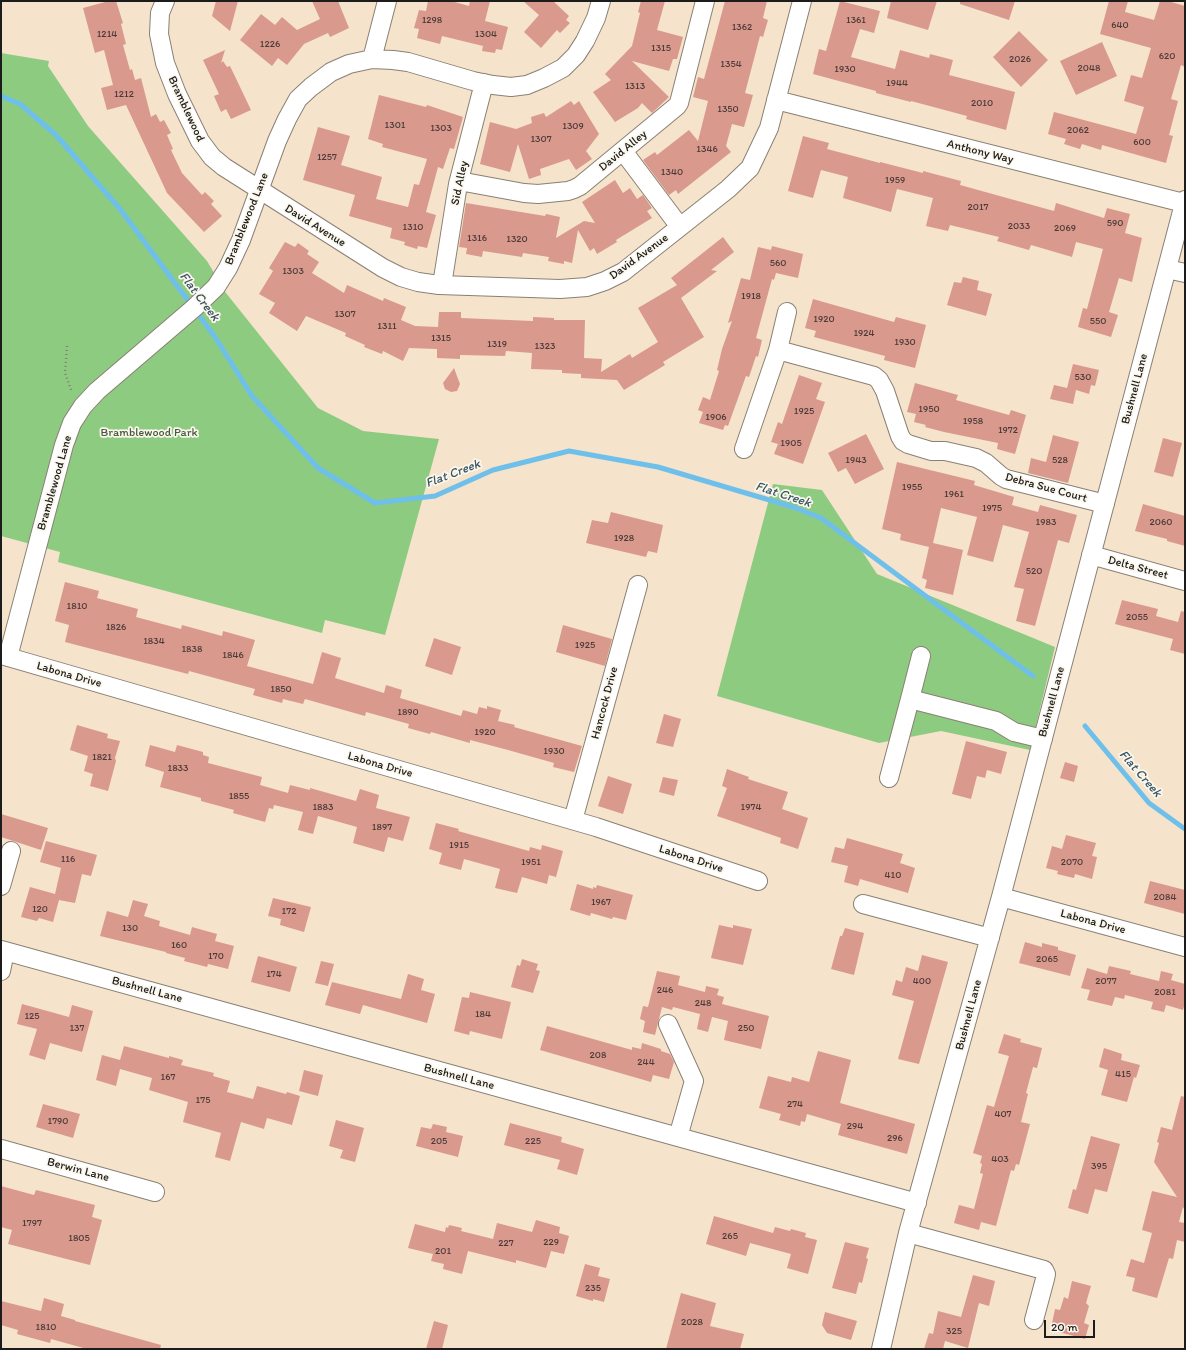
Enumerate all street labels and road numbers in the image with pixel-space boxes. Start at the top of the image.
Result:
street label: Bramblewood [165,74,207,144]
street label: David Alley [596,127,650,175]
street label: Anthony Way [945,137,1015,167]
street label: Sid Alley [448,159,472,207]
street label: Bramblewood Lane [222,171,272,267]
street label: David Avenue [282,202,348,250]
street label: David Avenue [607,231,671,283]
street label: Bushnell Lane [1119,352,1151,426]
street label: Bramblewood Lane [35,434,75,532]
street label: Debra Sue Court [1003,470,1089,506]
street label: Delta Street [1106,553,1170,583]
street label: Labona Drive [35,659,103,691]
street label: Hancock Drive [588,665,622,741]
street label: Bushnell Lane [1036,665,1068,739]
street label: Labona Drive [346,749,414,781]
street label: Labona Drive [657,842,725,876]
street label: Labona Drive [1059,906,1127,938]
street label: Bushnell Lane [110,974,184,1006]
street label: Bushnell Lane [953,978,985,1052]
street label: Bushnell Lane [422,1061,496,1093]
street label: Berwin Lane [45,1155,111,1185]

